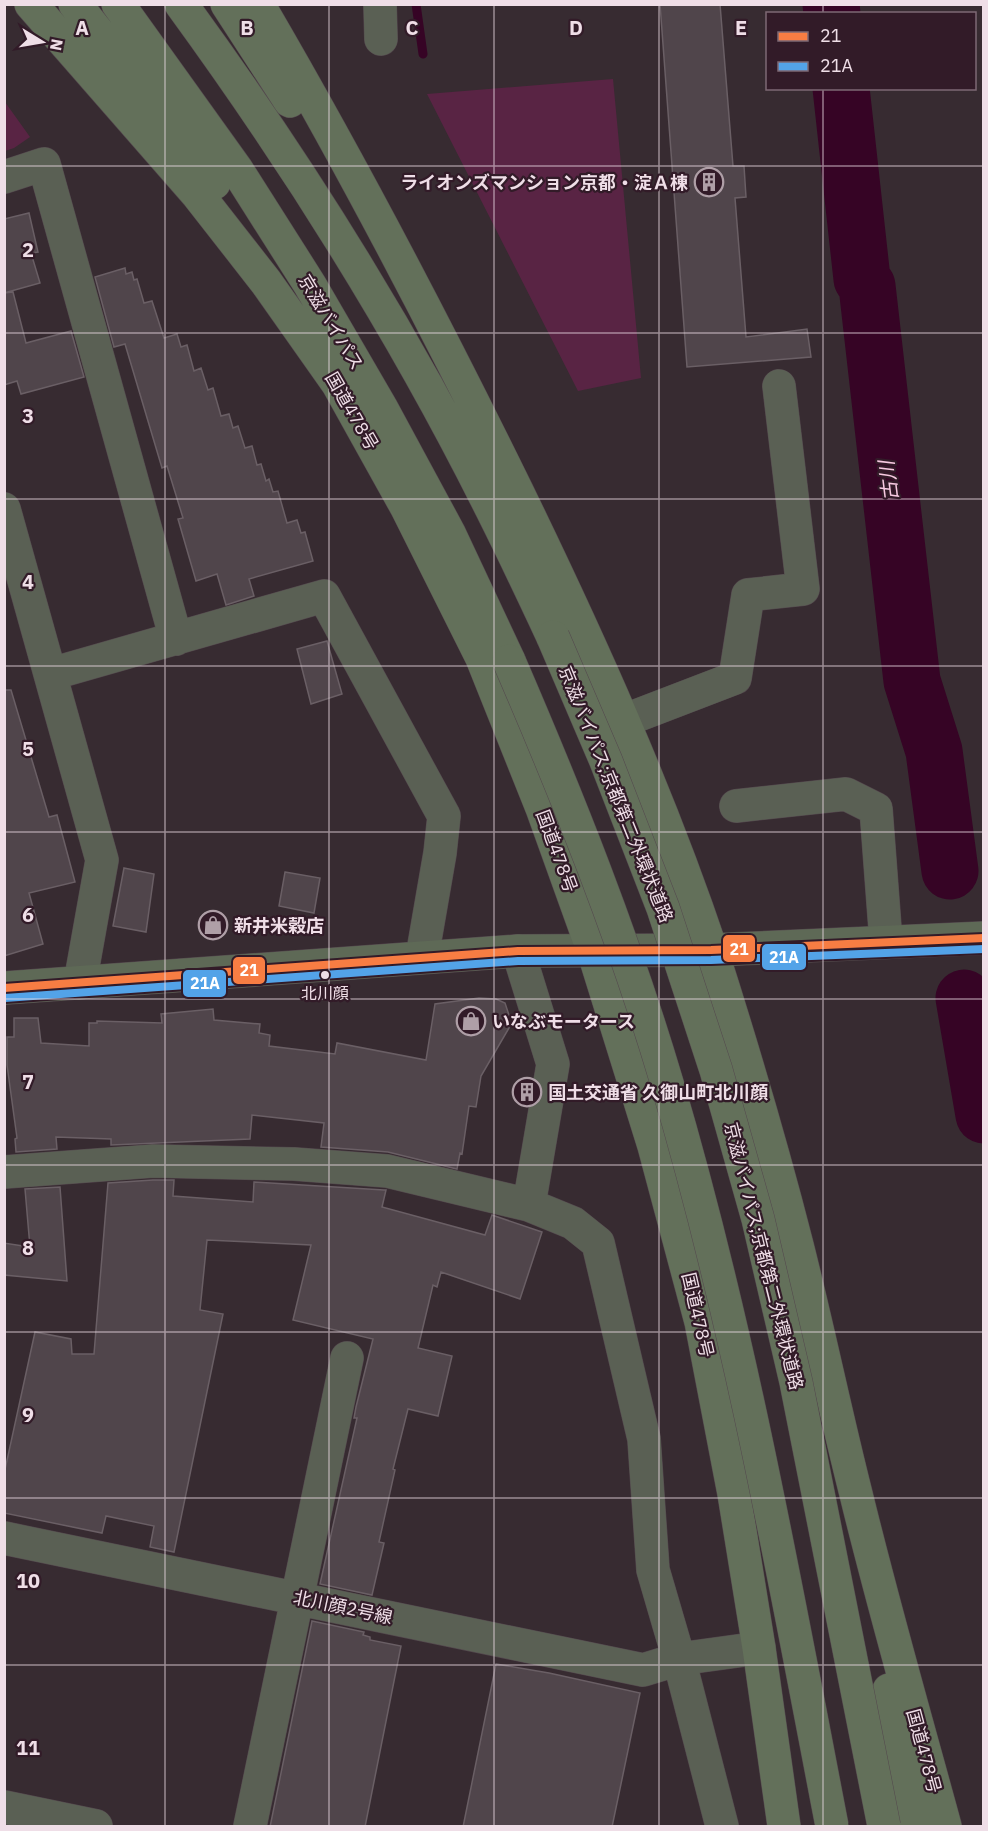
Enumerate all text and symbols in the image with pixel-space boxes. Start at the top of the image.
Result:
north arrow [12,12,72,72]
legend [766,12,976,90]
text: A [75,14,89,41]
text: B [240,14,254,41]
text: C [405,14,419,41]
text: D [569,14,583,41]
text: E [735,14,747,41]
text: 21 [820,24,842,47]
text: N [46,37,68,52]
text: 21A [820,54,854,77]
building icon: ライオンズマンション京都・淀Ａ棟 [693,166,725,198]
place label: ライオンズマンション京都・淀Ａ棟 [400,171,688,194]
text: 2 [22,236,34,263]
street label: 京滋バイパス [293,270,369,374]
street label: 国道478号 [320,368,384,454]
text: 3 [22,402,34,429]
water label: 古川 [872,458,904,502]
text: 4 [22,568,34,595]
street label: 京滋バイパス;京都第二外環状道路 [554,662,678,926]
text: 5 [22,735,34,762]
street label: 国道478号 [531,806,583,896]
text: 6 [22,901,34,928]
shop icon: 新井米穀店 [197,909,229,941]
place label: 新井米穀店 [234,914,324,937]
line badge: 21 [722,934,756,963]
text: 21 [729,939,749,959]
line badge: 21A [761,943,807,971]
text: 21A [769,947,799,967]
line badge: 21 [232,956,266,985]
text: 21 [239,960,259,980]
line badge: 21A [182,969,227,998]
marker: 北川顔 [319,969,331,981]
text: 21A [190,973,220,993]
place label: 北川顔 [301,983,349,1003]
shop icon: いなぶモータース [455,1005,487,1037]
place label: いなぶモータース [492,1010,635,1033]
text: 7 [22,1068,34,1095]
building icon: 国土交通省 久御山町北川顔 [511,1076,543,1108]
place label: 国土交通省 久御山町北川顔 [548,1081,768,1104]
street label: 京滋バイパス;京都第二外環状道路 [720,1120,808,1392]
text: 8 [22,1234,34,1261]
street label: 国道478号 [677,1270,719,1360]
text: 9 [22,1401,34,1428]
text: 10 [16,1567,40,1594]
street label: 北川顔2号線 [291,1585,395,1629]
street label: 国道478号 [902,1706,946,1796]
text: 11 [16,1734,40,1761]

